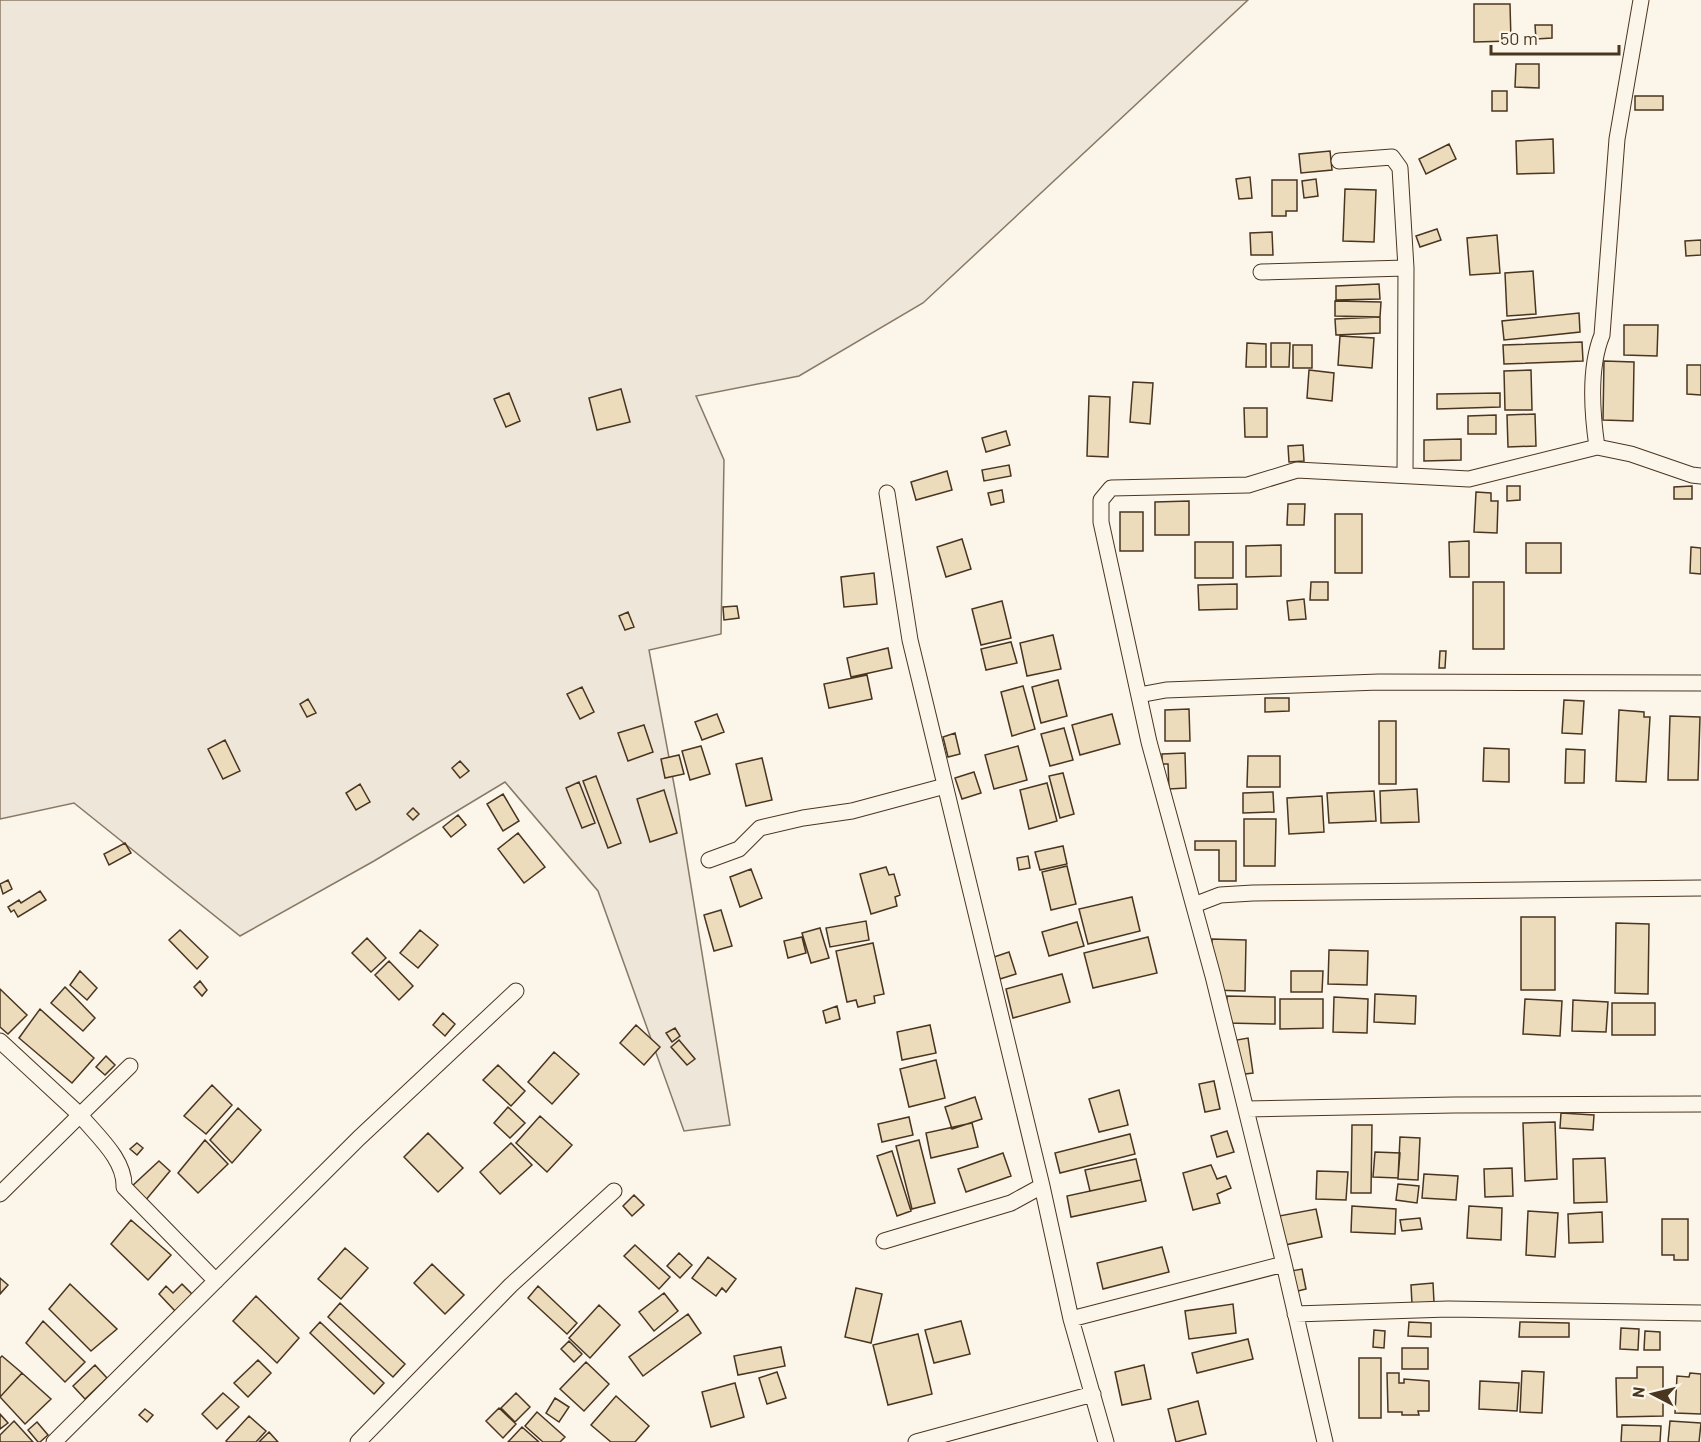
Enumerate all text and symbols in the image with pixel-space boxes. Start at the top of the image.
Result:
scale bar [1491,18,1618,56]
text: 50 m [1500,27,1538,49]
north arrow [1623,1364,1683,1424]
text: N [1628,1386,1648,1399]

